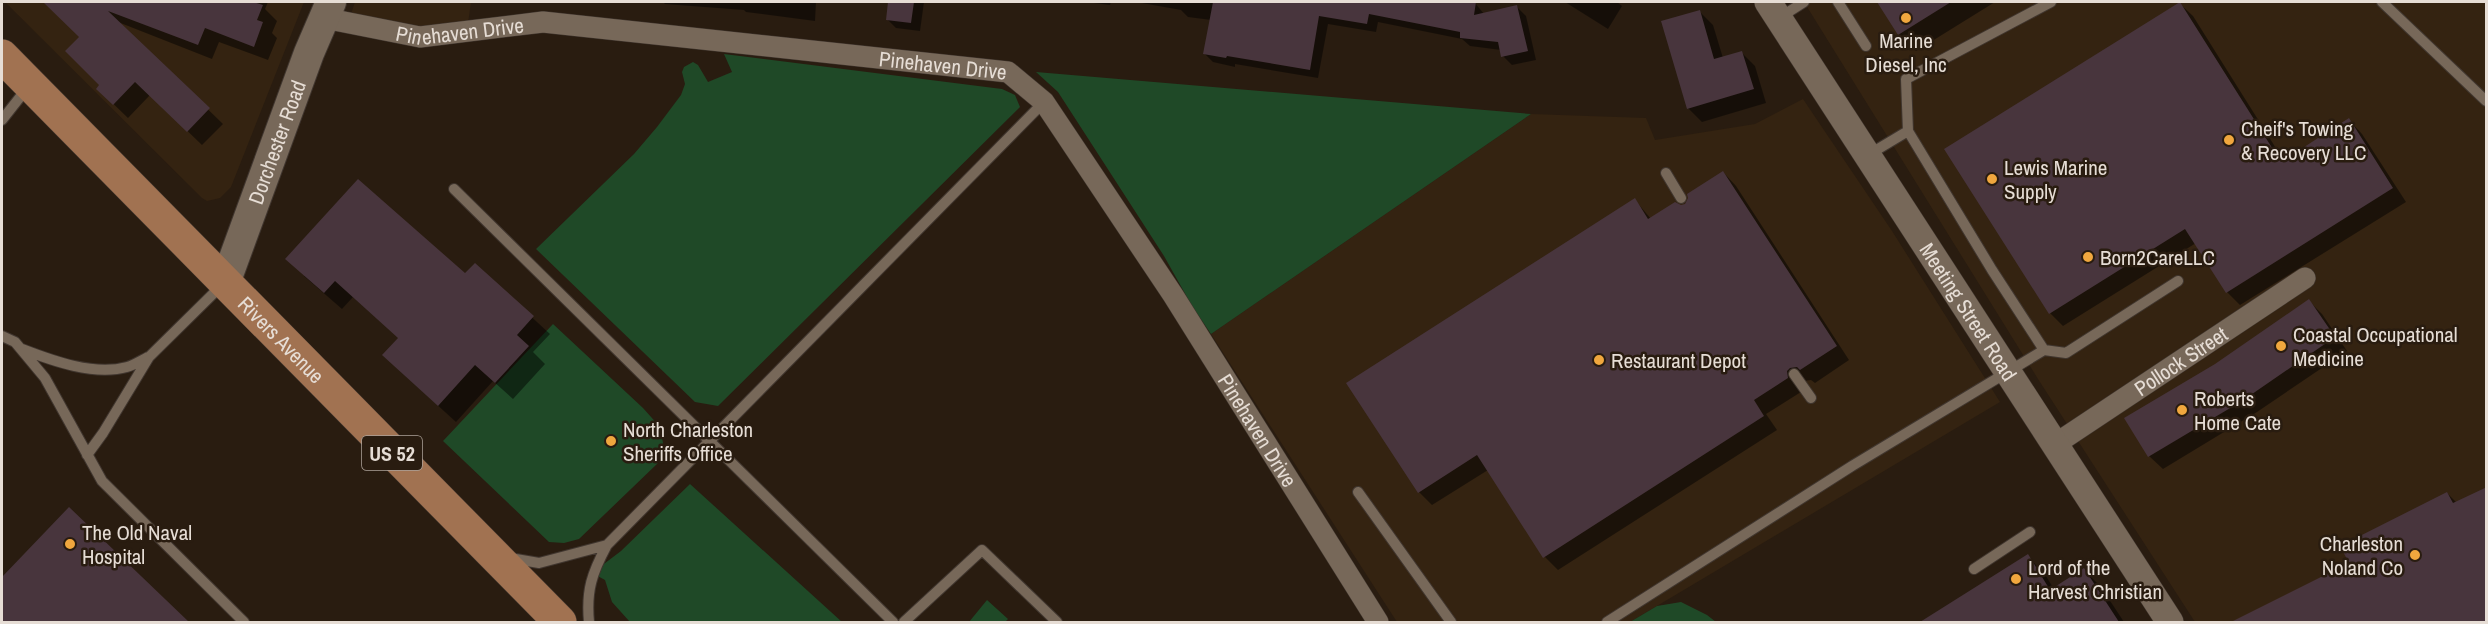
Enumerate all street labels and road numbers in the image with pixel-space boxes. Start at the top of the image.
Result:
street label: Pinehaven Drive [394,10,525,52]
street label: Pinehaven Drive [878,44,1008,86]
street label: Dorchester Road [240,76,312,208]
street label: Meeting Street Road [1913,237,2024,386]
street label: Rivers Avenue [232,289,331,389]
street label: Pollock Street [2128,319,2233,402]
street label: Pinehaven Drive [1211,368,1304,492]
road number: US 52 [362,436,422,470]

